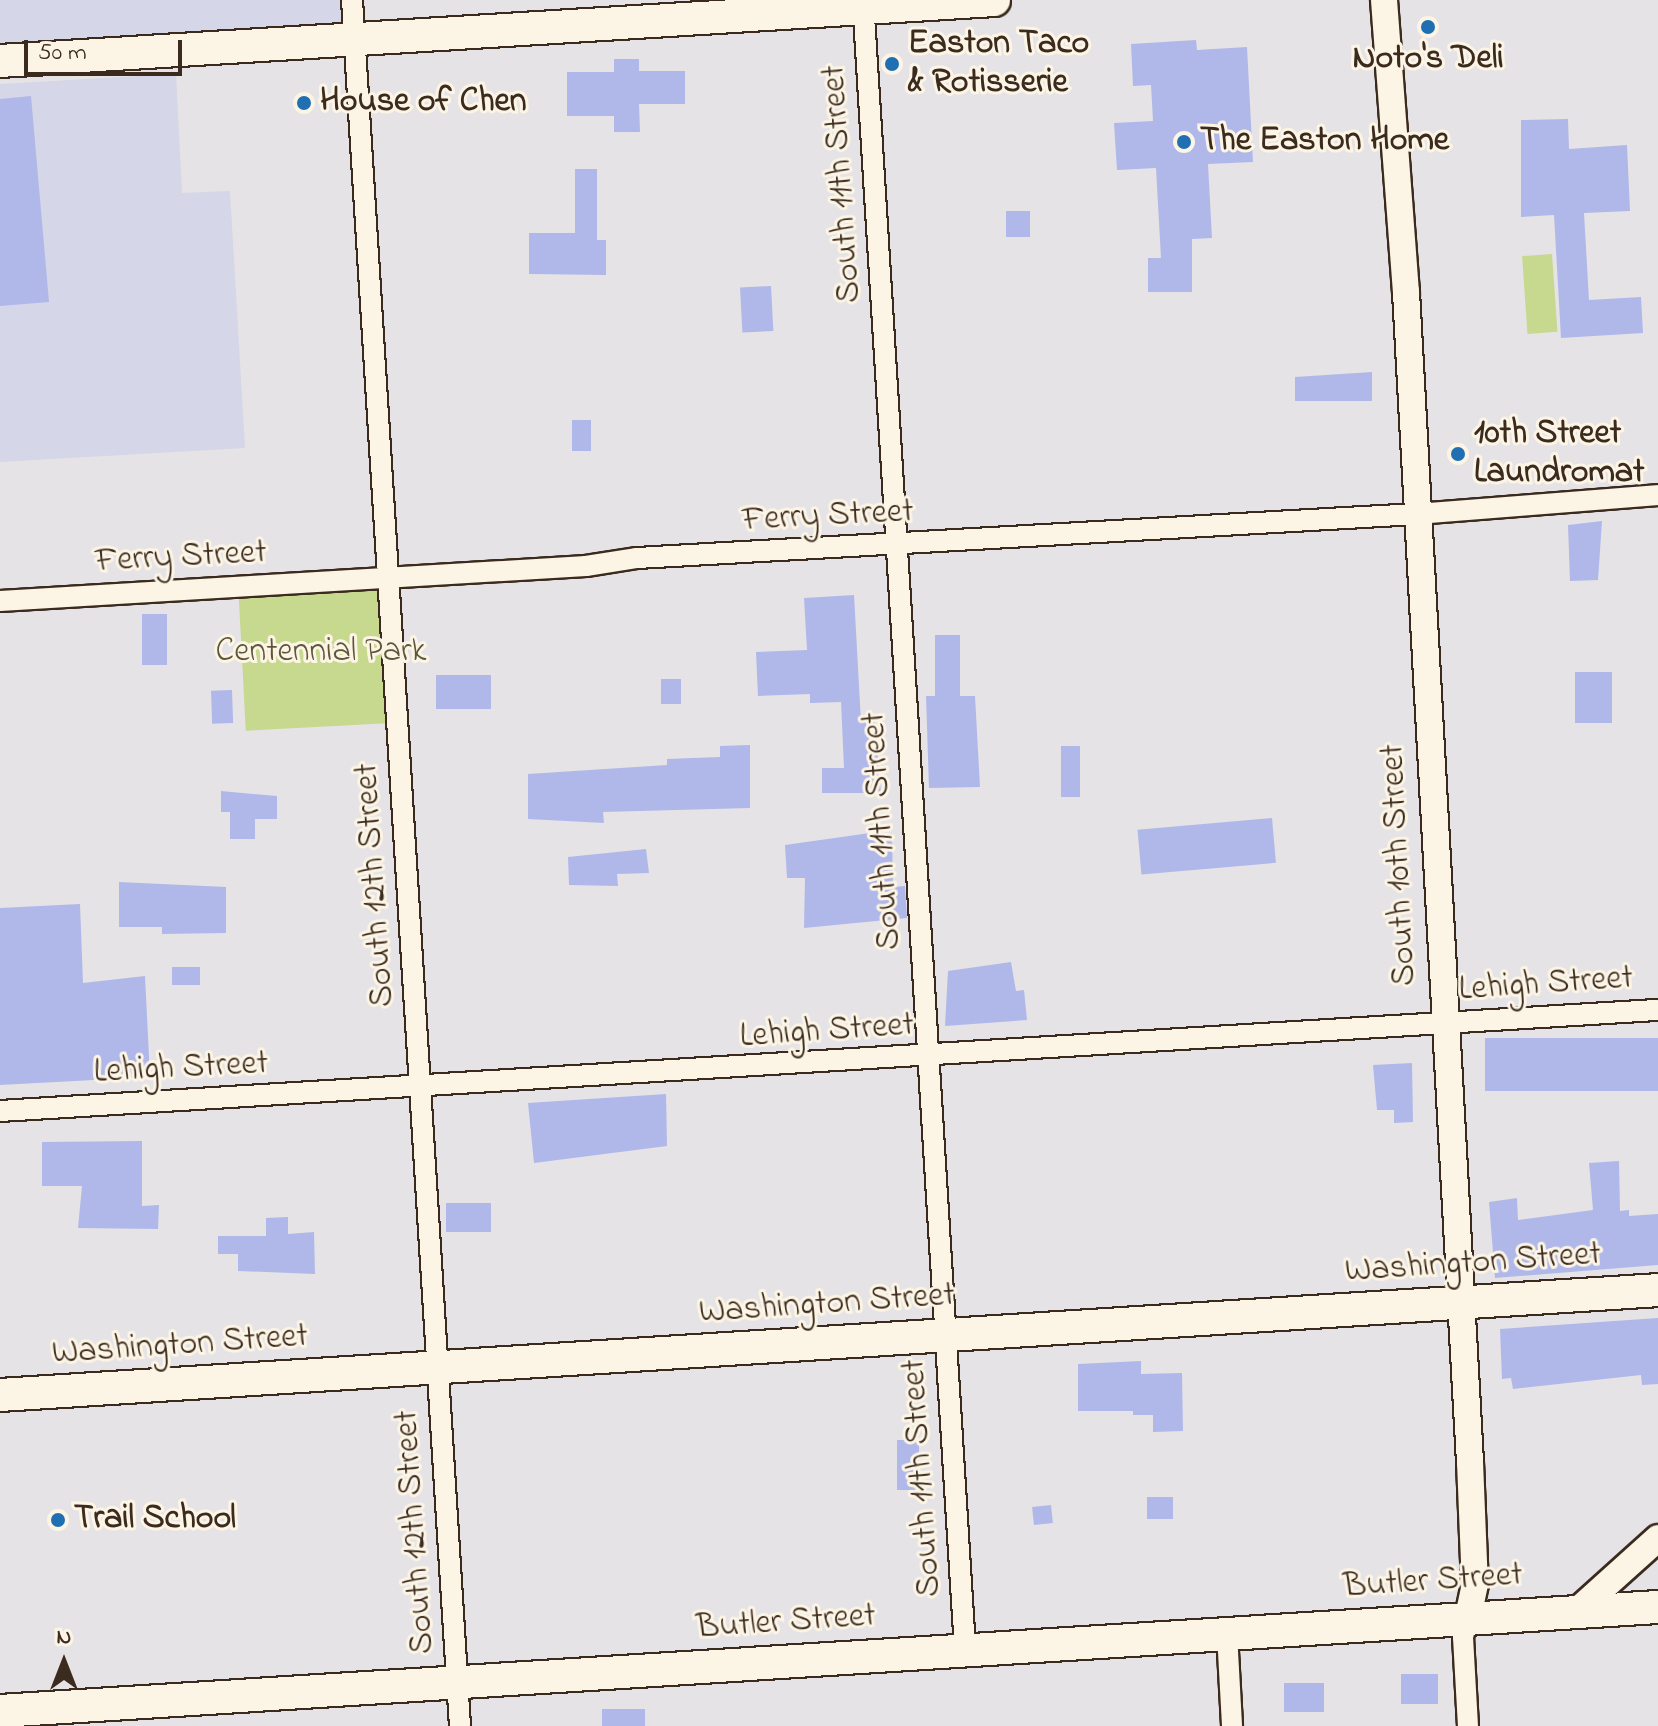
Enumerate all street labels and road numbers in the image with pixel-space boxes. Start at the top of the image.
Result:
street label: South 11th Street [814,64,872,304]
street label: Ferry Street [741,492,915,542]
street label: Ferry Street [94,533,268,583]
street label: South 11th Street [854,711,912,951]
street label: South 10th Street [1373,743,1427,987]
street label: South 12th Street [347,762,405,1008]
street label: Lehigh Street [1458,959,1634,1011]
street label: Lehigh Street [739,1006,915,1058]
street label: Lehigh Street [93,1044,269,1094]
street label: Washington Street [1344,1235,1602,1293]
street label: Washington Street [698,1276,956,1334]
street label: Washington Street [51,1317,309,1375]
street label: South 11th Street [894,1358,952,1598]
street label: South 12th Street [387,1409,445,1655]
street label: Butler Street [1342,1555,1524,1609]
street label: Butler Street [695,1596,877,1650]

